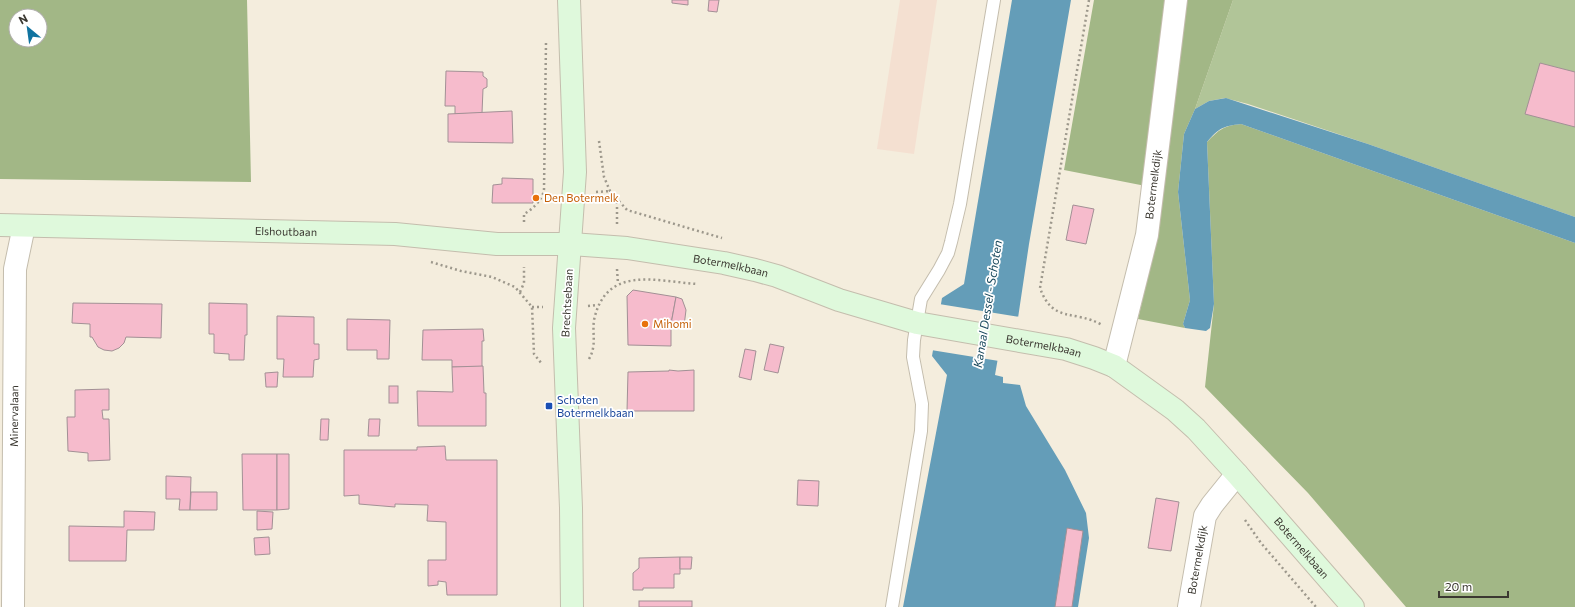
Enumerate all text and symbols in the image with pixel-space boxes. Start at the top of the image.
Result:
north arrow [8,8,48,48]
text: N [16,11,30,27]
street label: Botermelkdijk [1142,149,1163,220]
place label: Den Botermelk [544,191,619,204]
marker: Den Botermelk [531,193,541,203]
street label: Elshoutbaan [255,224,317,238]
water label: Kanaal Dessel - Schoten [970,239,1004,369]
street label: Botermelkbaan [692,251,770,279]
street label: Brechtsebaan [558,268,575,338]
place label: Mihomi [653,317,692,330]
marker: Mihomi [640,319,650,329]
street label: Botermelkbaan [1005,332,1083,360]
street label: Minervalaan [7,385,20,447]
place label: Schoten Botermelkbaan [557,393,634,419]
marker: Schoten Botermelkbaan [544,401,554,411]
street label: Botermelkbaan [1272,514,1332,581]
street label: Botermelkdijk [1184,524,1209,595]
scale bar [1439,573,1508,599]
text: 20 m [1445,579,1472,593]

